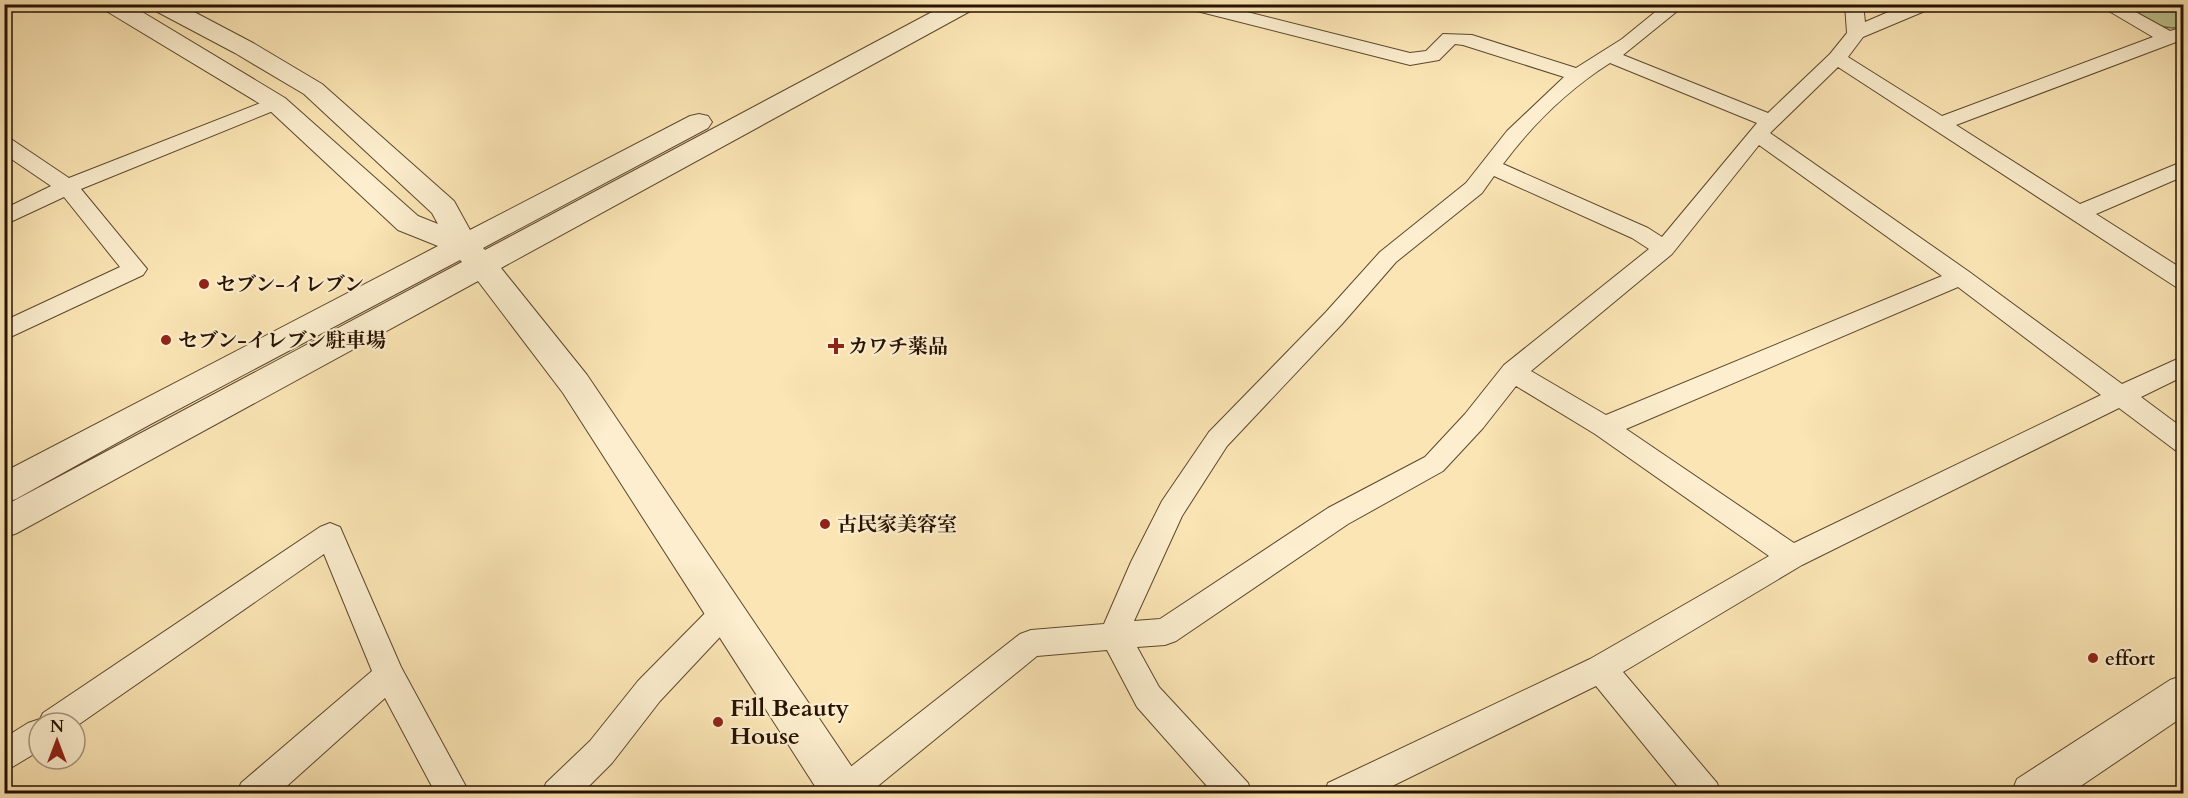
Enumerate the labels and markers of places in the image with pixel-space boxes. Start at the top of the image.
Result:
place label: セブン-イレブン [216,271,364,298]
marker: セブン-イレブン [197,277,211,291]
place label: セブン-イレブン駐車場 [178,327,386,354]
marker: セブン-イレブン駐車場 [159,333,173,347]
place label: カワチ薬品 [848,333,948,360]
marker: カワチ薬品 [829,339,843,353]
place label: 古民家美容室 [837,511,957,538]
marker: 古民家美容室 [818,517,832,531]
place label: effort [2105,645,2155,672]
marker: effort [2086,651,2100,665]
place label: Fill Beauty House [730,692,849,753]
marker: Fill Beauty House [711,715,725,729]

